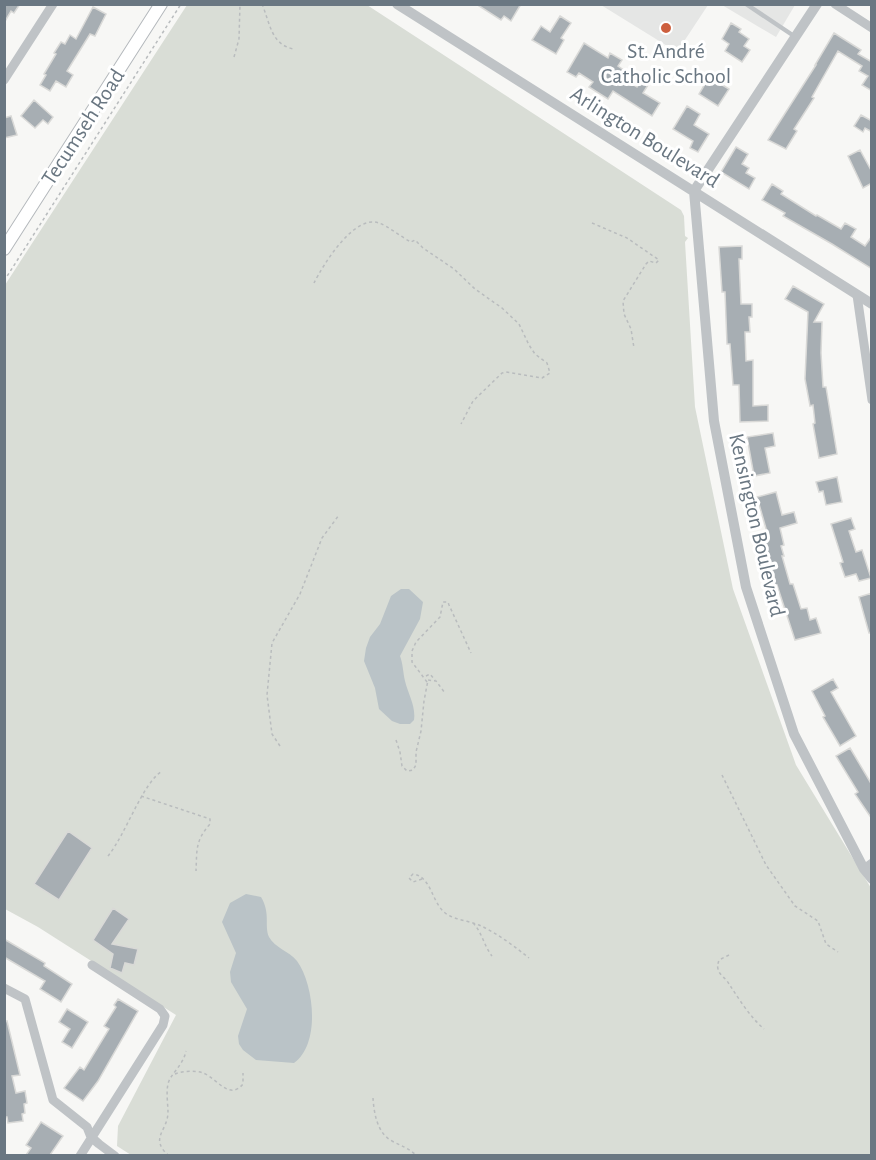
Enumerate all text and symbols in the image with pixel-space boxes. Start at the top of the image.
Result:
marker: St. André Catholic School [659,21,673,35]
place label: St. André Catholic School [601,40,731,87]
street label: Tecumseh Road [37,65,129,189]
street label: Arlington Boulevard [567,82,723,192]
street label: Kensington Boulevard [725,431,789,619]

